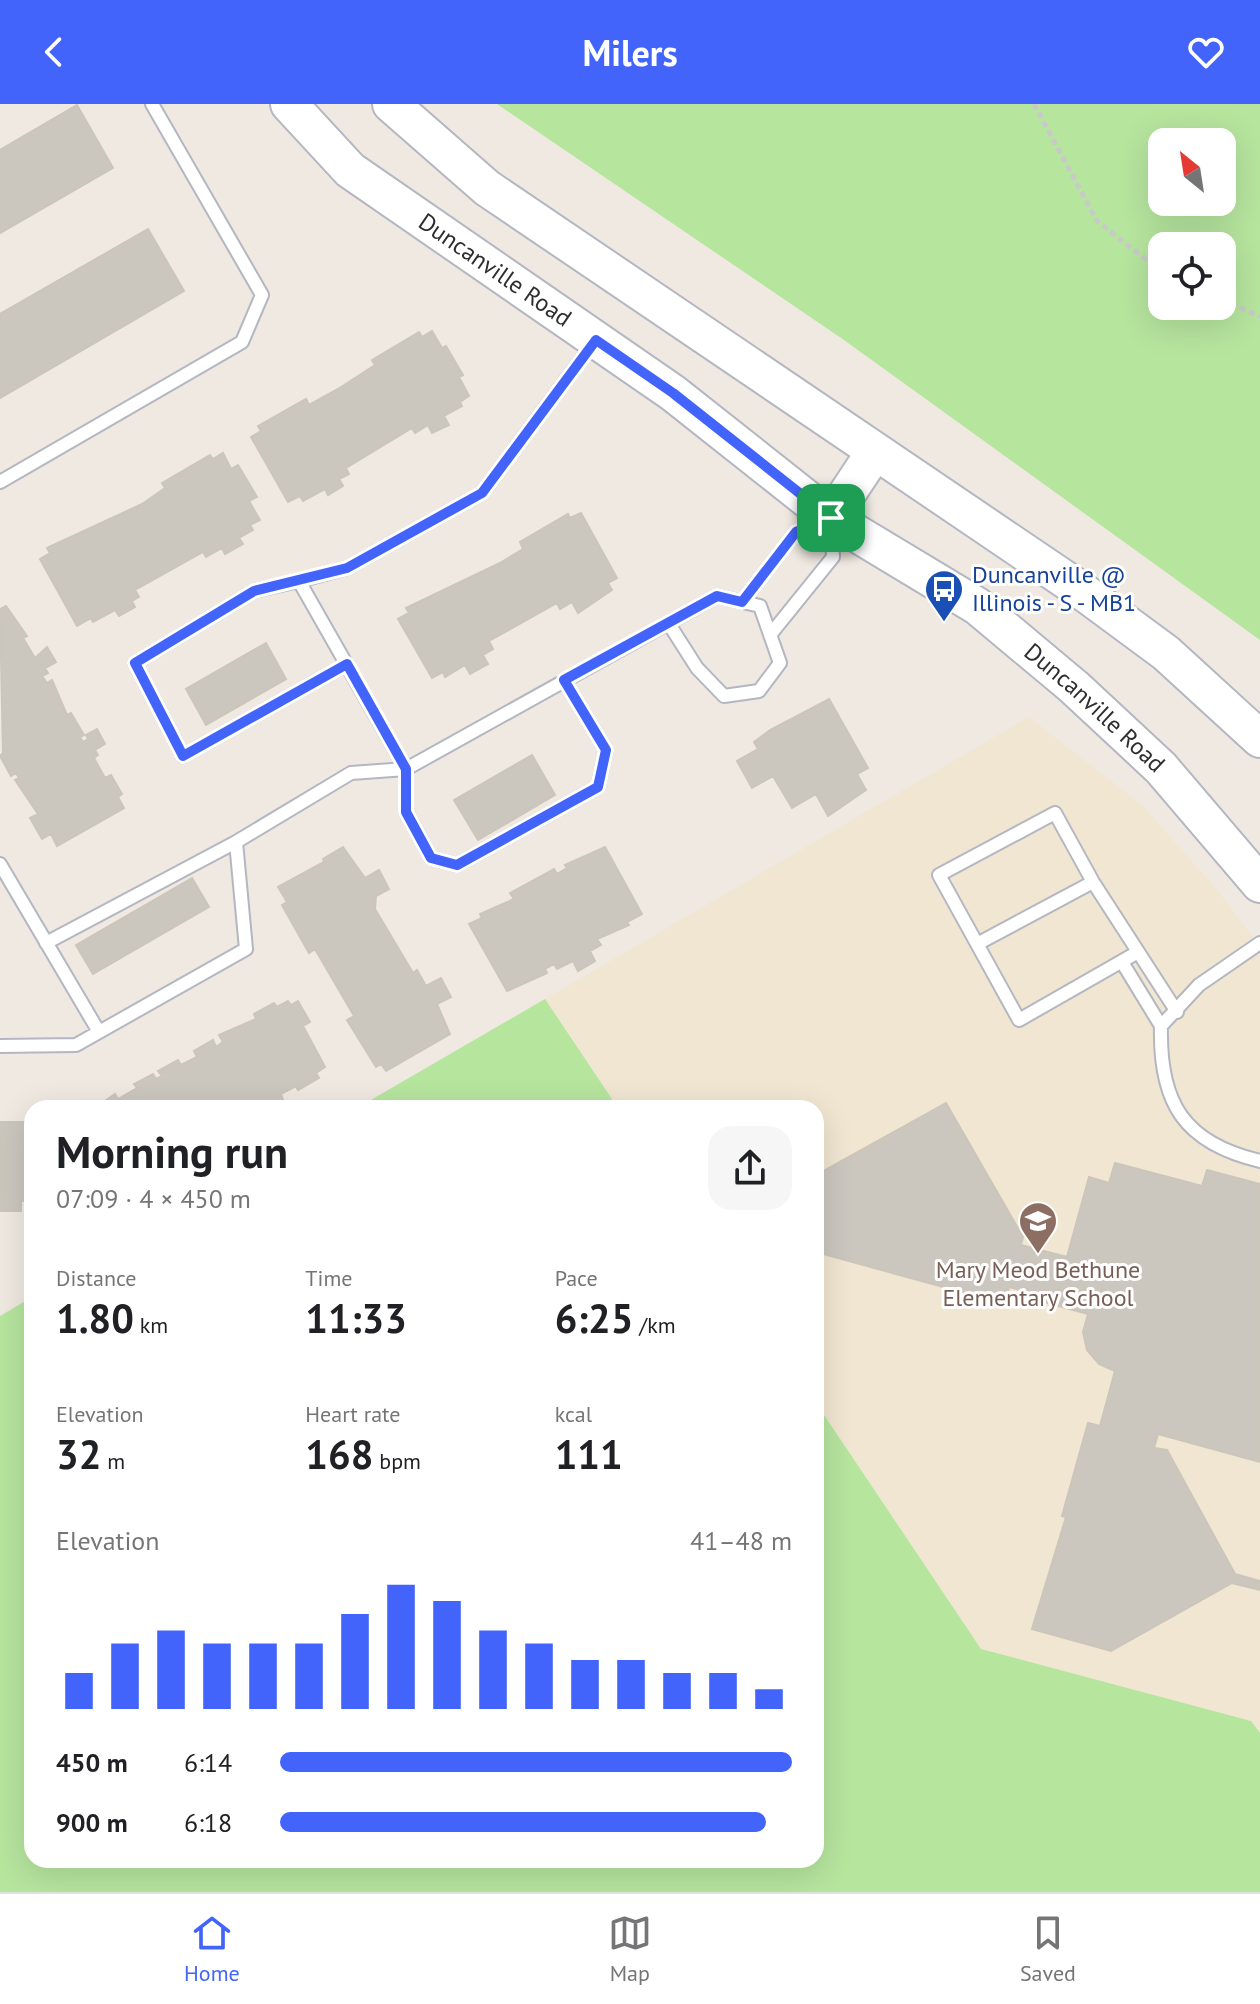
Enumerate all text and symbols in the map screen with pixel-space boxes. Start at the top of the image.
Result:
text: Milers [582,29,678,76]
icon: back [32,30,76,74]
icon: heart [1184,30,1228,74]
north arrow [1148,128,1236,216]
map controls [1148,128,1236,320]
street label: Duncanville Road [413,206,578,333]
button: locate [1148,232,1236,320]
pin [797,484,865,552]
icon: arrive [809,496,853,540]
place label: Duncanville @ Illinois - S - MB1 [972,559,1136,618]
bus stop icon: Duncanville @ Illinois - S - MB1 [923,568,965,623]
street label: Duncanville Road [1018,636,1172,779]
text: Morning run [56,1123,288,1180]
button: share [708,1126,792,1210]
text: 07:09 · 4 × 450 m [56,1182,251,1215]
school or university icon: Mary Meod Bethune Elementary School [1017,1200,1059,1255]
place label: Mary Meod Bethune Elementary School [936,1254,1140,1313]
text: Distance [56,1264,137,1292]
text: Time [305,1264,352,1292]
text: Pace [555,1264,598,1292]
text: 1.80 [56,1292,134,1344]
text: 11:33 [305,1292,407,1344]
text: 6:25 [555,1292,633,1344]
text: km [134,1311,168,1339]
text: /km [633,1311,676,1339]
text: Elevation [56,1400,144,1428]
text: Heart rate [305,1400,400,1428]
text: kcal [555,1400,592,1428]
text: 32 [56,1428,101,1480]
text: 168 [305,1428,373,1480]
text: 111 [555,1428,623,1480]
text: m [101,1447,125,1475]
text: bpm [373,1447,421,1475]
text: Elevation [56,1524,160,1557]
text: 41–48 m [690,1524,792,1557]
text: 450 m [56,1746,128,1779]
text: 6:14 [184,1746,232,1779]
text: 900 m [56,1806,128,1839]
text: 6:18 [184,1806,232,1839]
tab: Home [184,1911,240,1987]
tab: Map [608,1911,652,1987]
tab: Saved [1020,1911,1076,1987]

